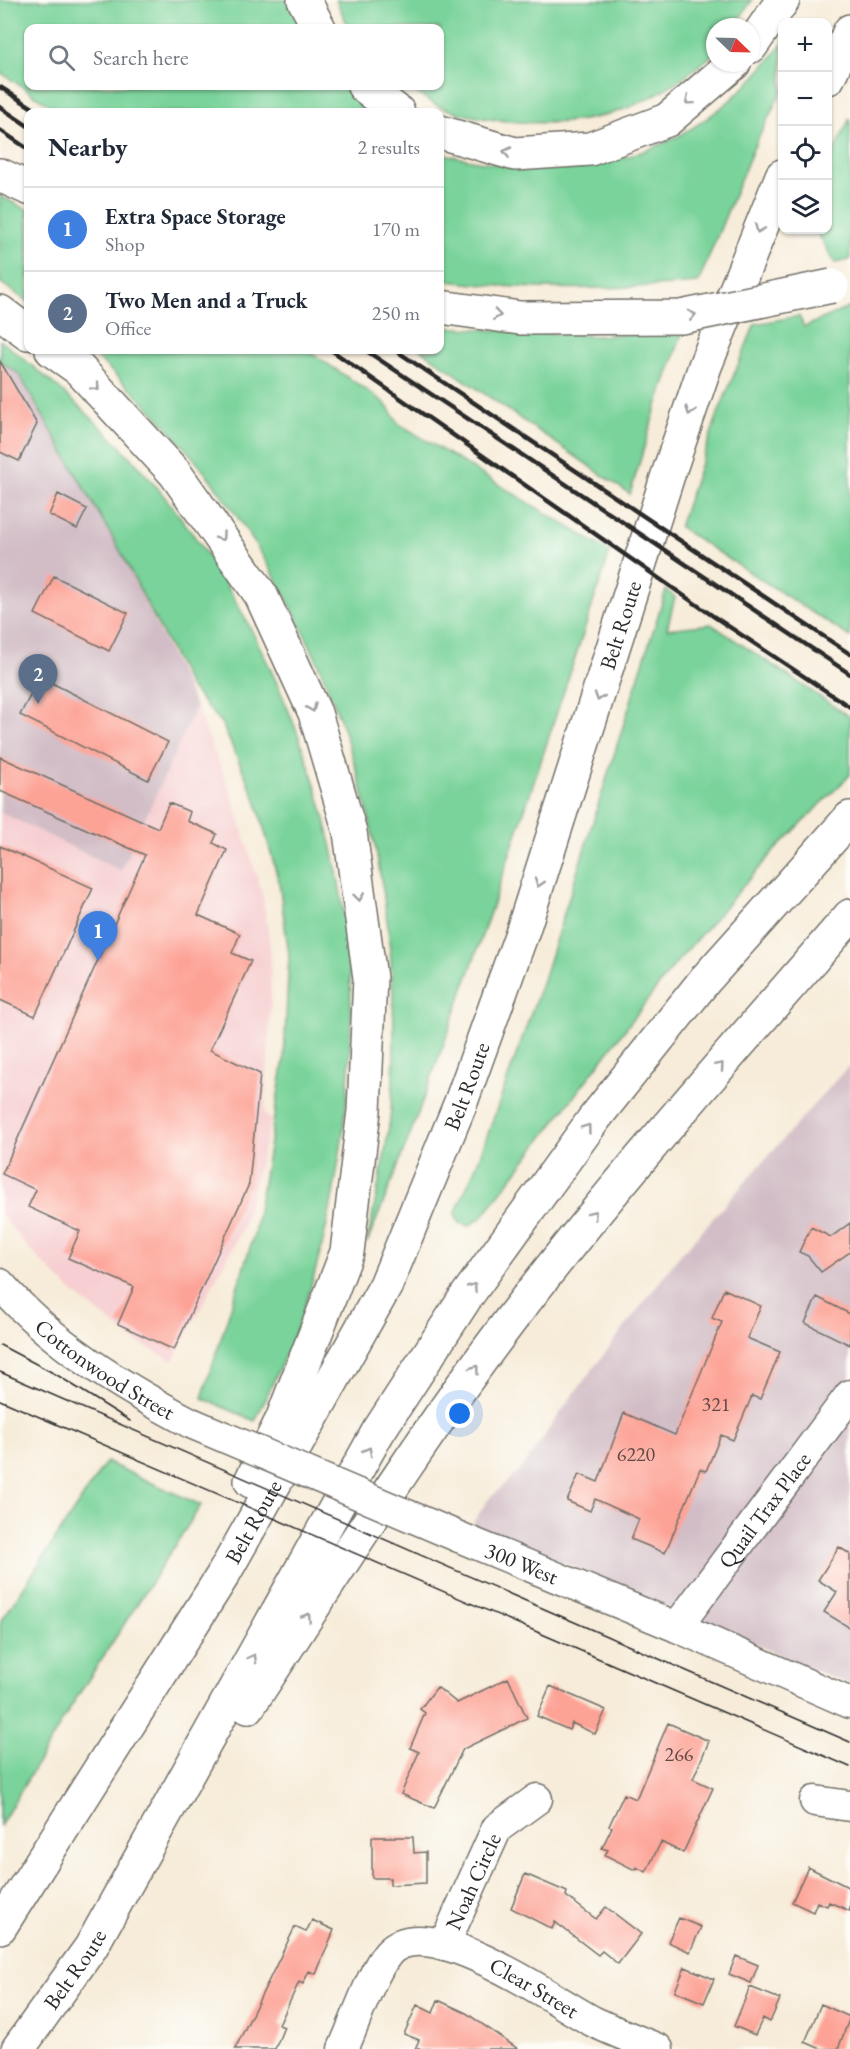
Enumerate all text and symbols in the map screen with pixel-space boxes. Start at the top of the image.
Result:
north arrow [706,18,760,72]
map controls [778,18,832,234]
button: + [778,18,832,72]
search box [24,24,444,90]
icon: search [45,41,78,74]
text: Search here [93,43,188,72]
button: − [778,72,832,126]
one-way arrow [685,94,696,105]
button: locate [778,126,832,180]
text: Nearby [48,130,128,164]
text: 2 results [357,134,420,160]
one-way arrow [502,146,512,159]
button: layers [778,180,832,234]
text: Extra Space Storage [105,202,286,231]
text: 1 [62,216,73,242]
text: 170 m [372,216,420,242]
one-way arrow [754,223,766,234]
text: Shop [105,231,145,257]
text: Two Men and a Truck [105,286,308,315]
text: 2 [62,300,73,326]
text: 250 m [372,300,420,326]
one-way arrow [493,308,502,320]
one-way arrow [687,309,697,322]
text: Office [105,315,151,341]
one-way arrow [89,381,100,391]
one-way arrow [684,406,697,416]
one-way arrow [213,531,224,542]
street label: Belt Route [593,577,649,673]
pin: 2 [18,654,57,704]
one-way arrow [593,691,606,702]
one-way arrow [305,702,317,713]
one-way arrow [533,877,546,888]
one-way arrow [352,892,365,901]
pin: 1 [78,912,118,961]
street label: Belt Route [437,1038,497,1135]
one-way arrow [713,1062,724,1073]
one-way arrow [580,1124,591,1135]
one-way arrow [586,1210,597,1221]
one-way arrow [466,1282,477,1293]
street label: Cottonwood Street [29,1312,180,1427]
one-way arrow [468,1364,479,1375]
house number: 321 [702,1391,730,1417]
your location [445,1399,474,1428]
house number: 6220 [617,1441,656,1467]
street label: Quail Trax Place [712,1446,818,1574]
one-way arrow [361,1447,372,1457]
street label: Belt Route [218,1474,289,1569]
street label: 300 West [481,1535,563,1591]
one-way arrow [300,1613,311,1624]
one-way arrow [246,1654,257,1664]
house number: 266 [665,1741,694,1767]
street label: Noah Circle [439,1828,508,1935]
street label: Belt Route [37,1924,113,2015]
street label: Clear Street [484,1951,584,2025]

